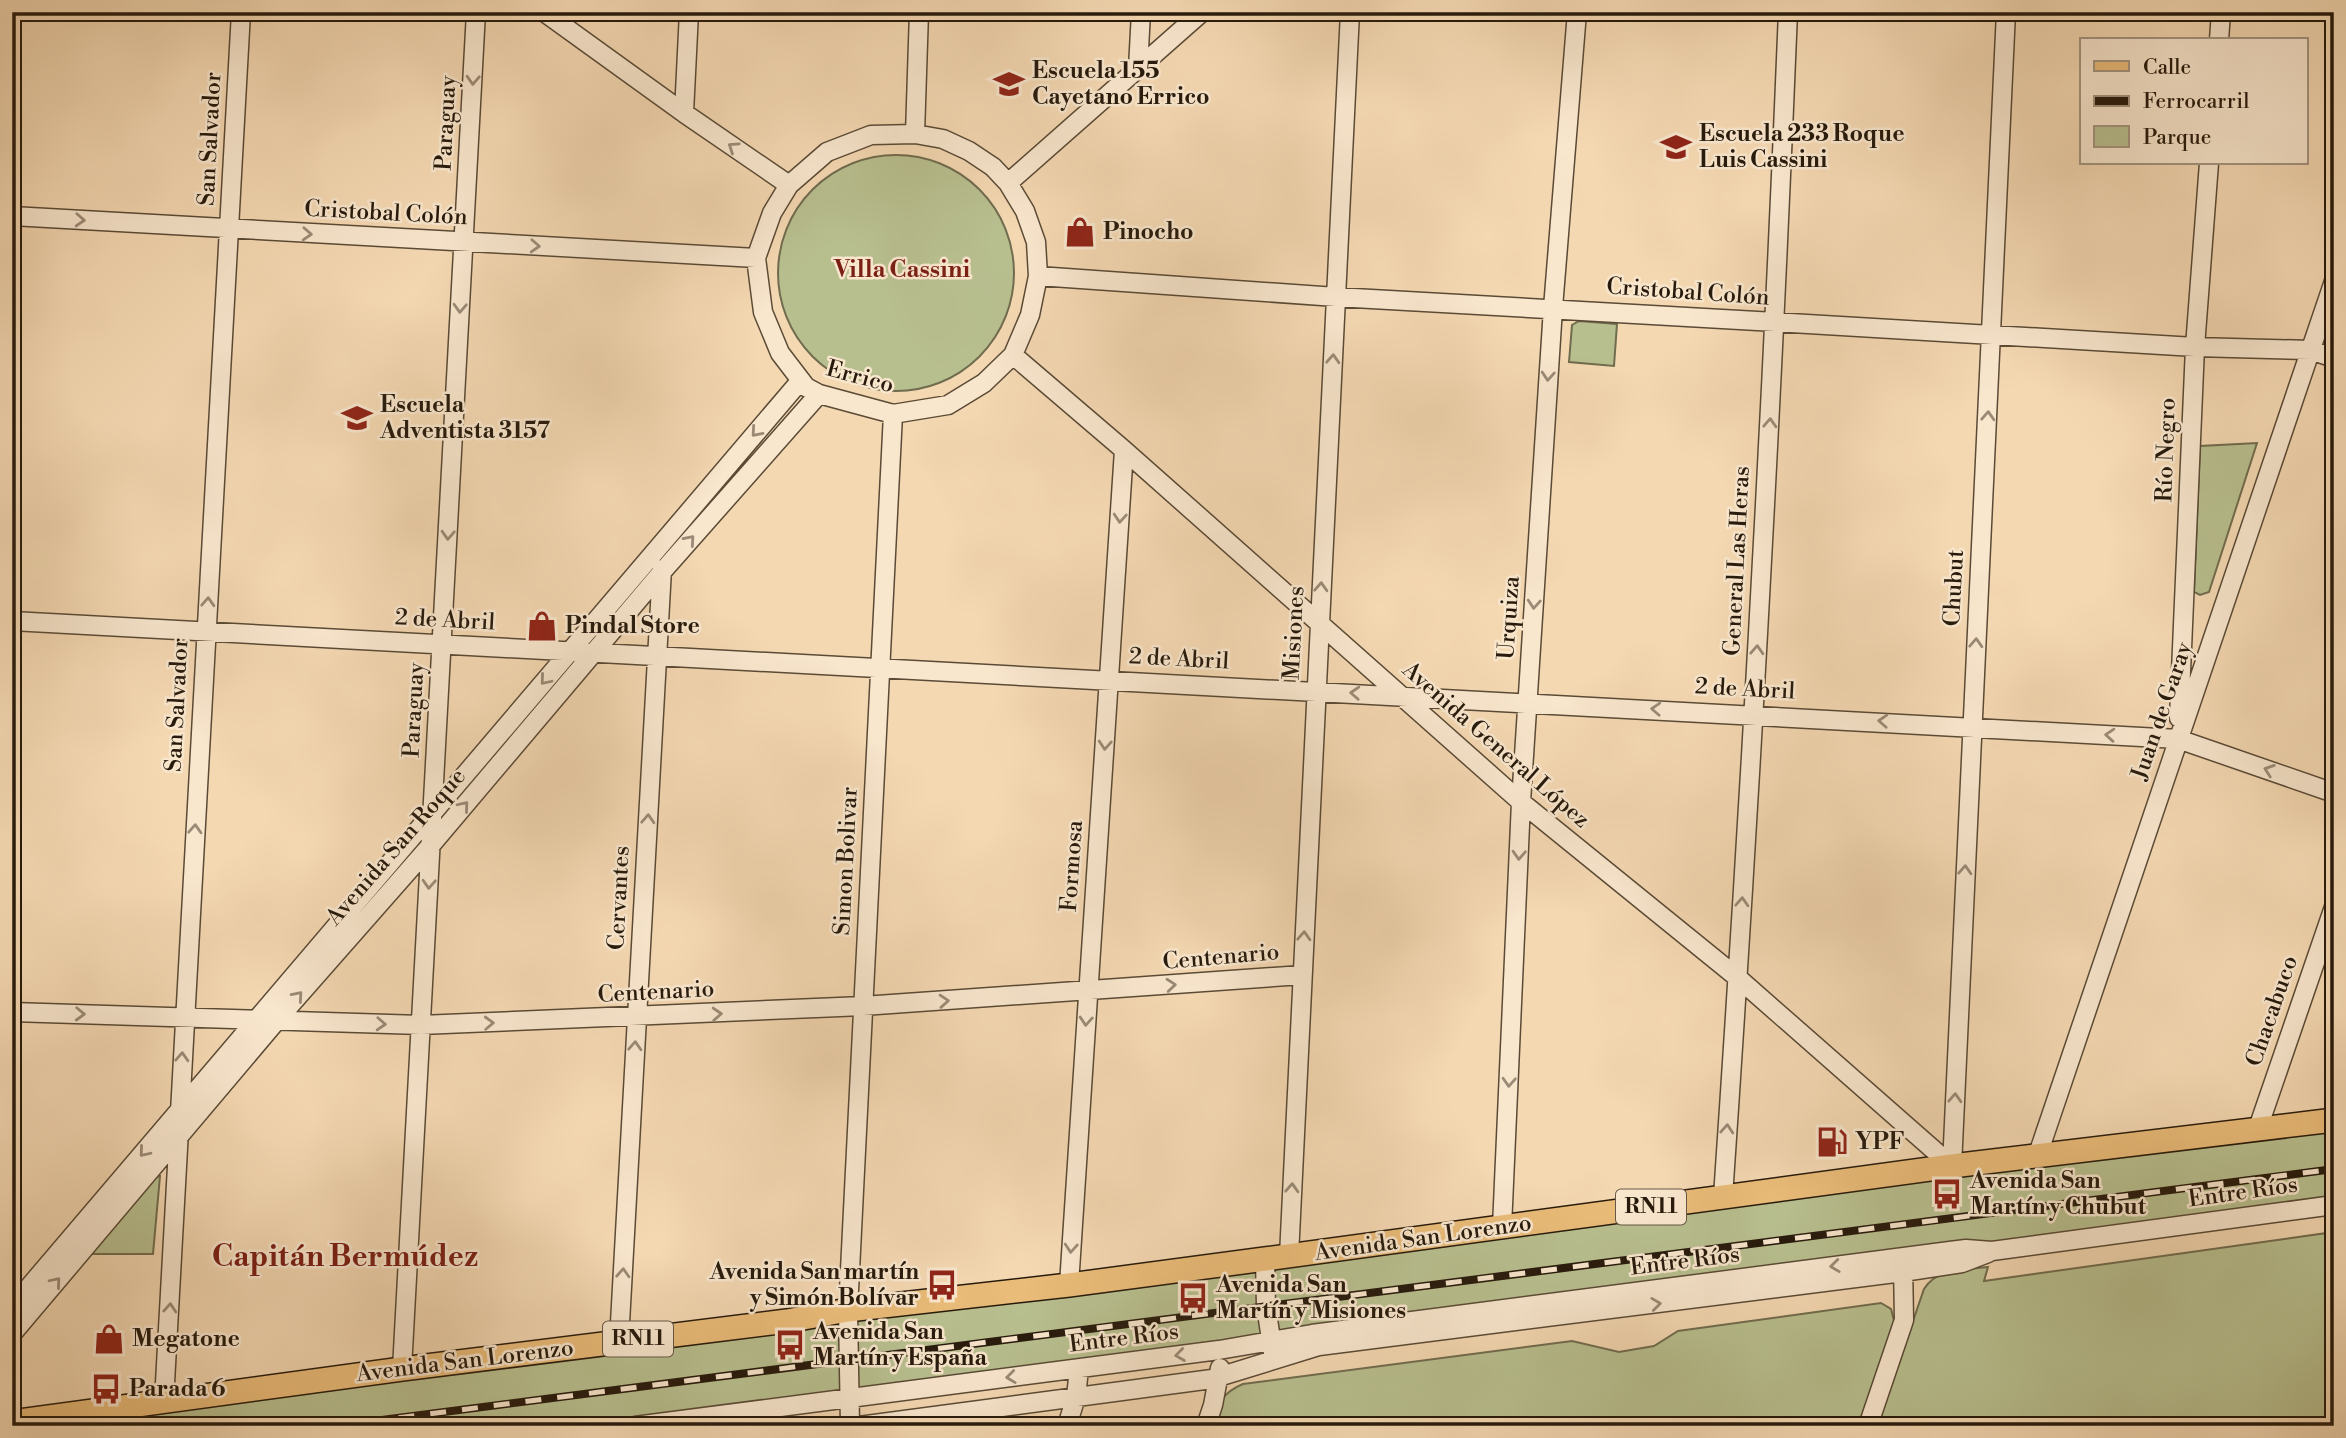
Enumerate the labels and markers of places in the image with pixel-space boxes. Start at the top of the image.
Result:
place label: Escuela 155 Cayetano Errico [1032,57,1210,111]
school or university icon: Escuela 155 Cayetano Errico [992,67,1026,101]
place label: Escuela 233 Roque Luis Cassini [1699,120,1905,174]
school or university icon: Escuela 233 Roque Luis Cassini [1659,130,1693,164]
shop icon: Pinocho [1063,215,1097,249]
place label: Pinocho [1103,218,1194,246]
place label: Escuela Adventista 3157 [379,391,550,445]
school or university icon: Escuela Adventista 3157 [340,401,374,435]
shop icon: Pindal Store [525,609,559,643]
place label: Pindal Store [565,612,700,640]
fuel station icon: YPF [1815,1125,1849,1159]
place label: YPF [1855,1128,1905,1156]
place label: Avenida San Martín y Chubut [1969,1167,2147,1221]
bus stop icon: Avenida San Martín y Chubut [1930,1177,1964,1211]
place label: Avenida San martín y Simón Bolívar [709,1258,919,1312]
bus stop icon: Avenida San martín y Simón Bolívar [925,1268,959,1302]
place label: Avenida San Martín y Misiones [1215,1271,1406,1325]
bus stop icon: Avenida San Martín y Misiones [1176,1281,1210,1315]
place label: Avenida San Martín y España [812,1318,987,1372]
shop icon: Megatone [92,1322,126,1356]
place label: Megatone [132,1325,240,1353]
bus stop icon: Avenida San Martín y España [773,1328,807,1362]
bus stop icon: Parada 6 [89,1372,123,1406]
place label: Parada 6 [129,1375,226,1403]

